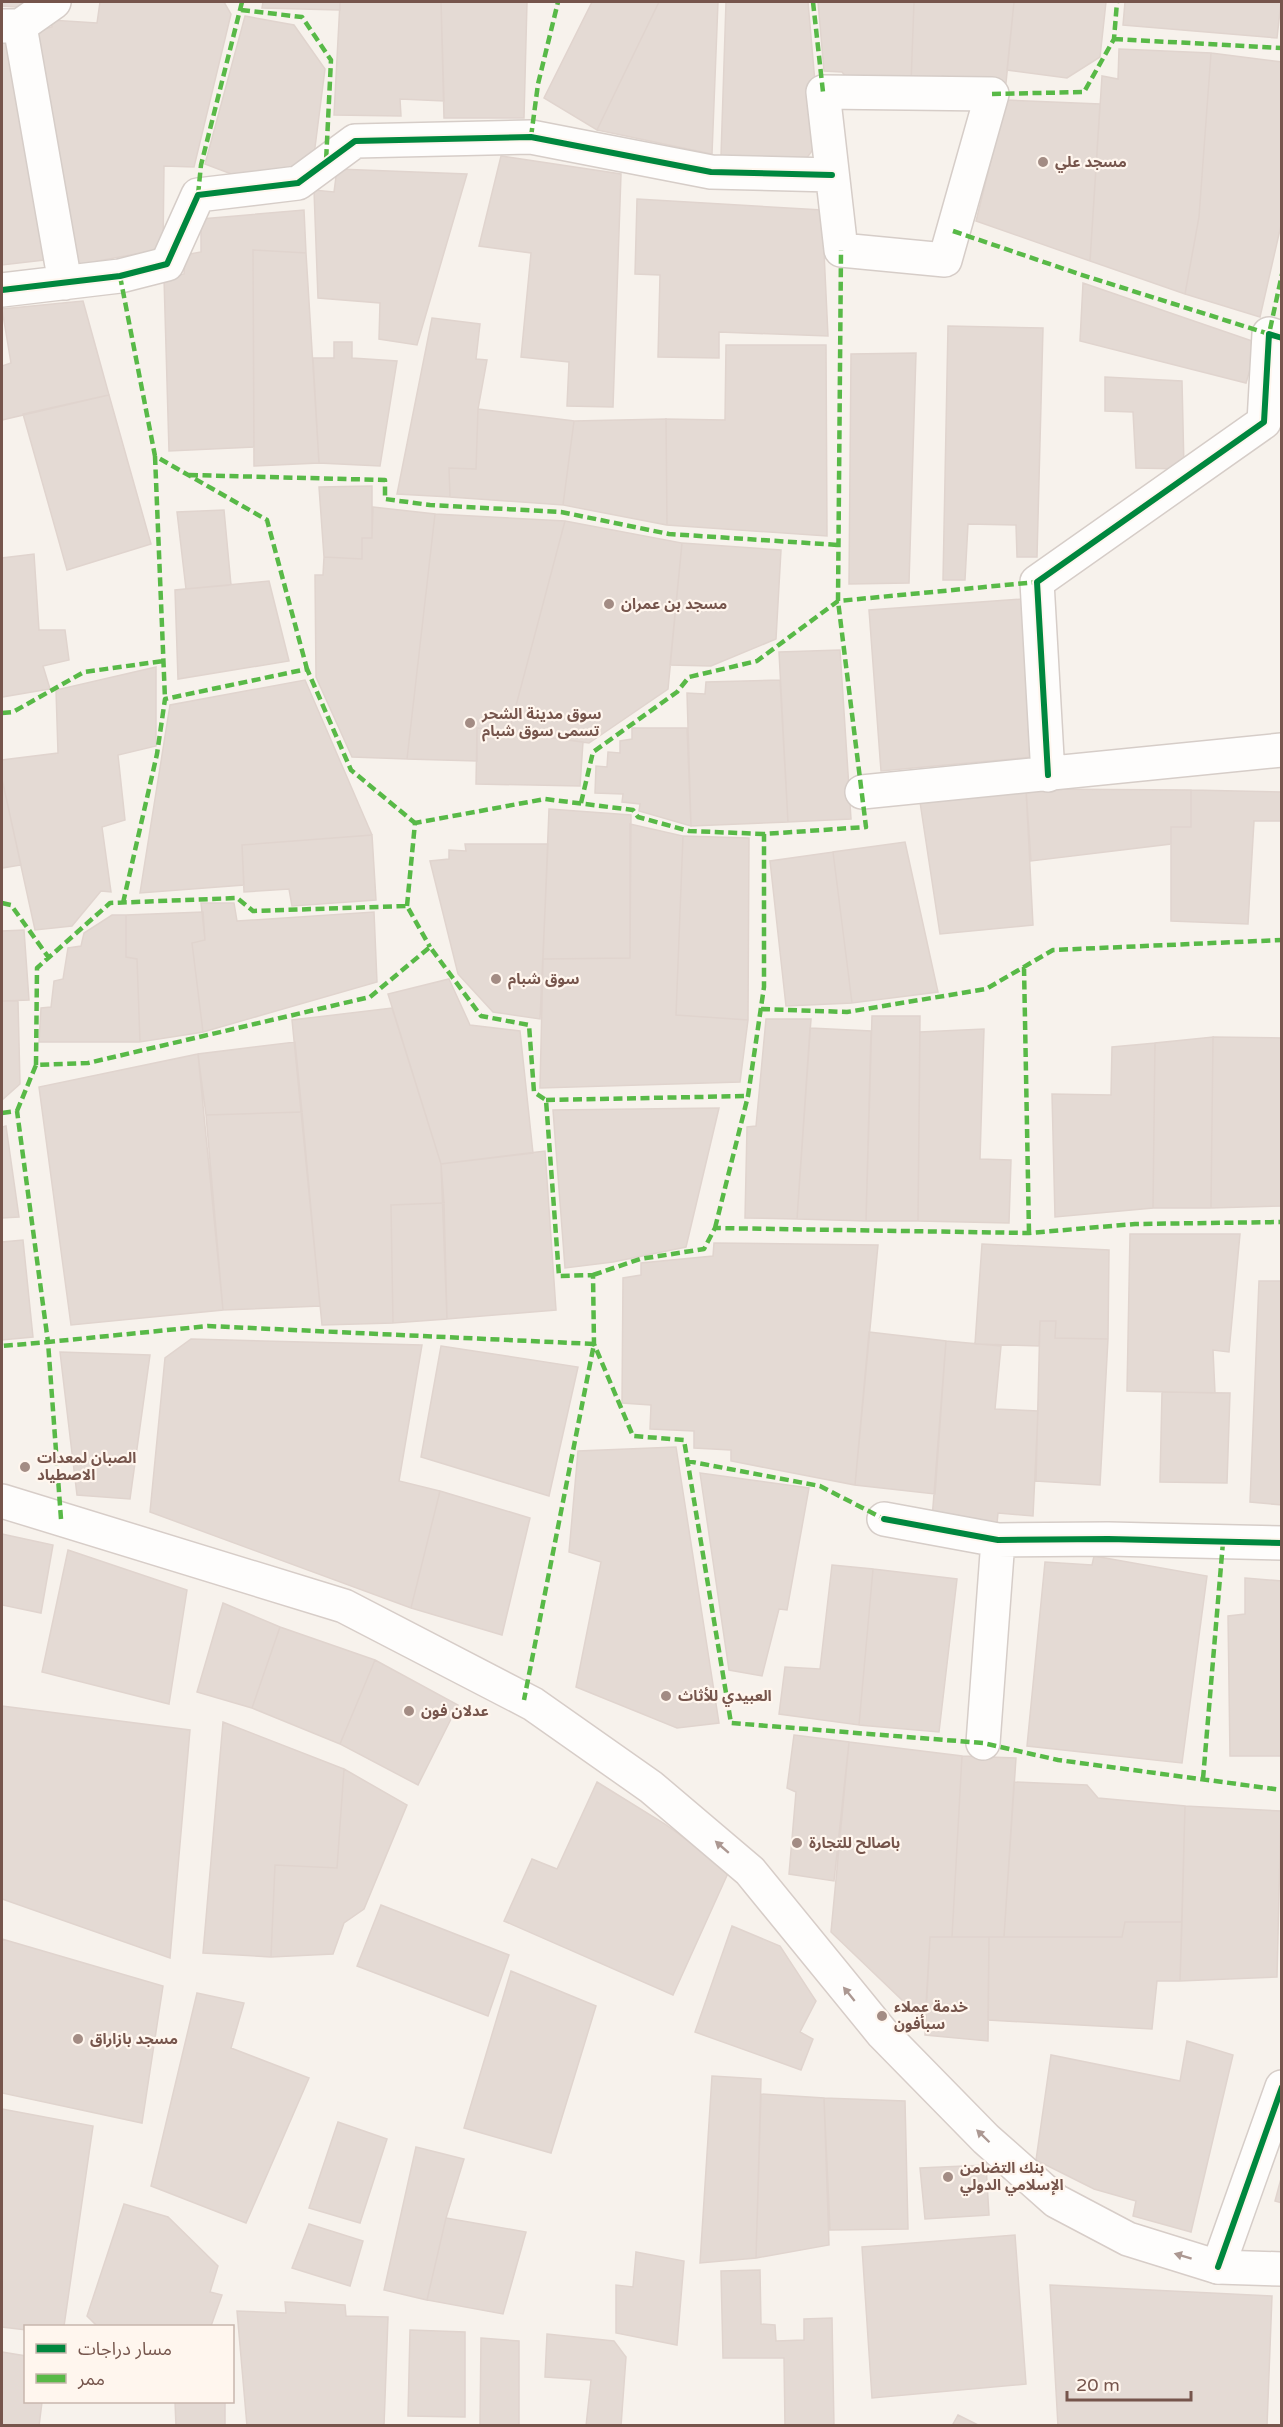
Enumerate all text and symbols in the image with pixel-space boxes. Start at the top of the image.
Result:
place label: مسجد علي [1055,153,1127,173]
marker: مسجد علي [1036,155,1050,169]
place label: مسجد بن عمران [621,595,727,613]
marker: مسجد بن عمران [602,597,616,611]
place label: سوق مدينة الشحر تسمى سوق شبام [481,705,602,742]
marker: سوق مدينة الشحر تسمى سوق شبام [463,716,477,730]
place label: سوق شبام [508,970,580,990]
marker: سوق شبام [489,972,503,986]
place label: الصبان لمعدات الاصطياد [37,1449,136,1484]
marker: الصبان لمعدات الاصطياد [18,1460,32,1474]
place label: العبيدي للأثاث [678,1687,772,1707]
marker: العبيدي للأثاث [659,1689,673,1703]
place label: عدلان فون [421,1702,489,1720]
marker: عدلان فون [402,1704,416,1718]
place label: باصالح للتجارة [809,1834,900,1854]
marker: باصالح للتجارة [790,1836,804,1850]
one-way arrow [715,1841,730,1854]
one-way arrow [844,1986,856,2001]
place label: خدمة عملاء سبأفون [894,1998,969,2033]
marker: خدمة عملاء سبأفون [875,2009,889,2023]
place label: مسجد بازاراق [90,2030,178,2048]
marker: مسجد بازاراق [71,2032,85,2046]
one-way arrow [976,2129,990,2143]
place label: بنك التضامن الإسلامي الدولي [960,2159,1064,2196]
marker: بنك التضامن الإسلامي الدولي [941,2170,955,2184]
one-way arrow [1174,2251,1192,2260]
legend [24,2325,234,2403]
text: مسار دراجات [78,2338,172,2360]
scale bar [1067,2364,1192,2402]
text: ممر [77,2368,105,2390]
text: 20 m [1076,2374,1120,2396]

